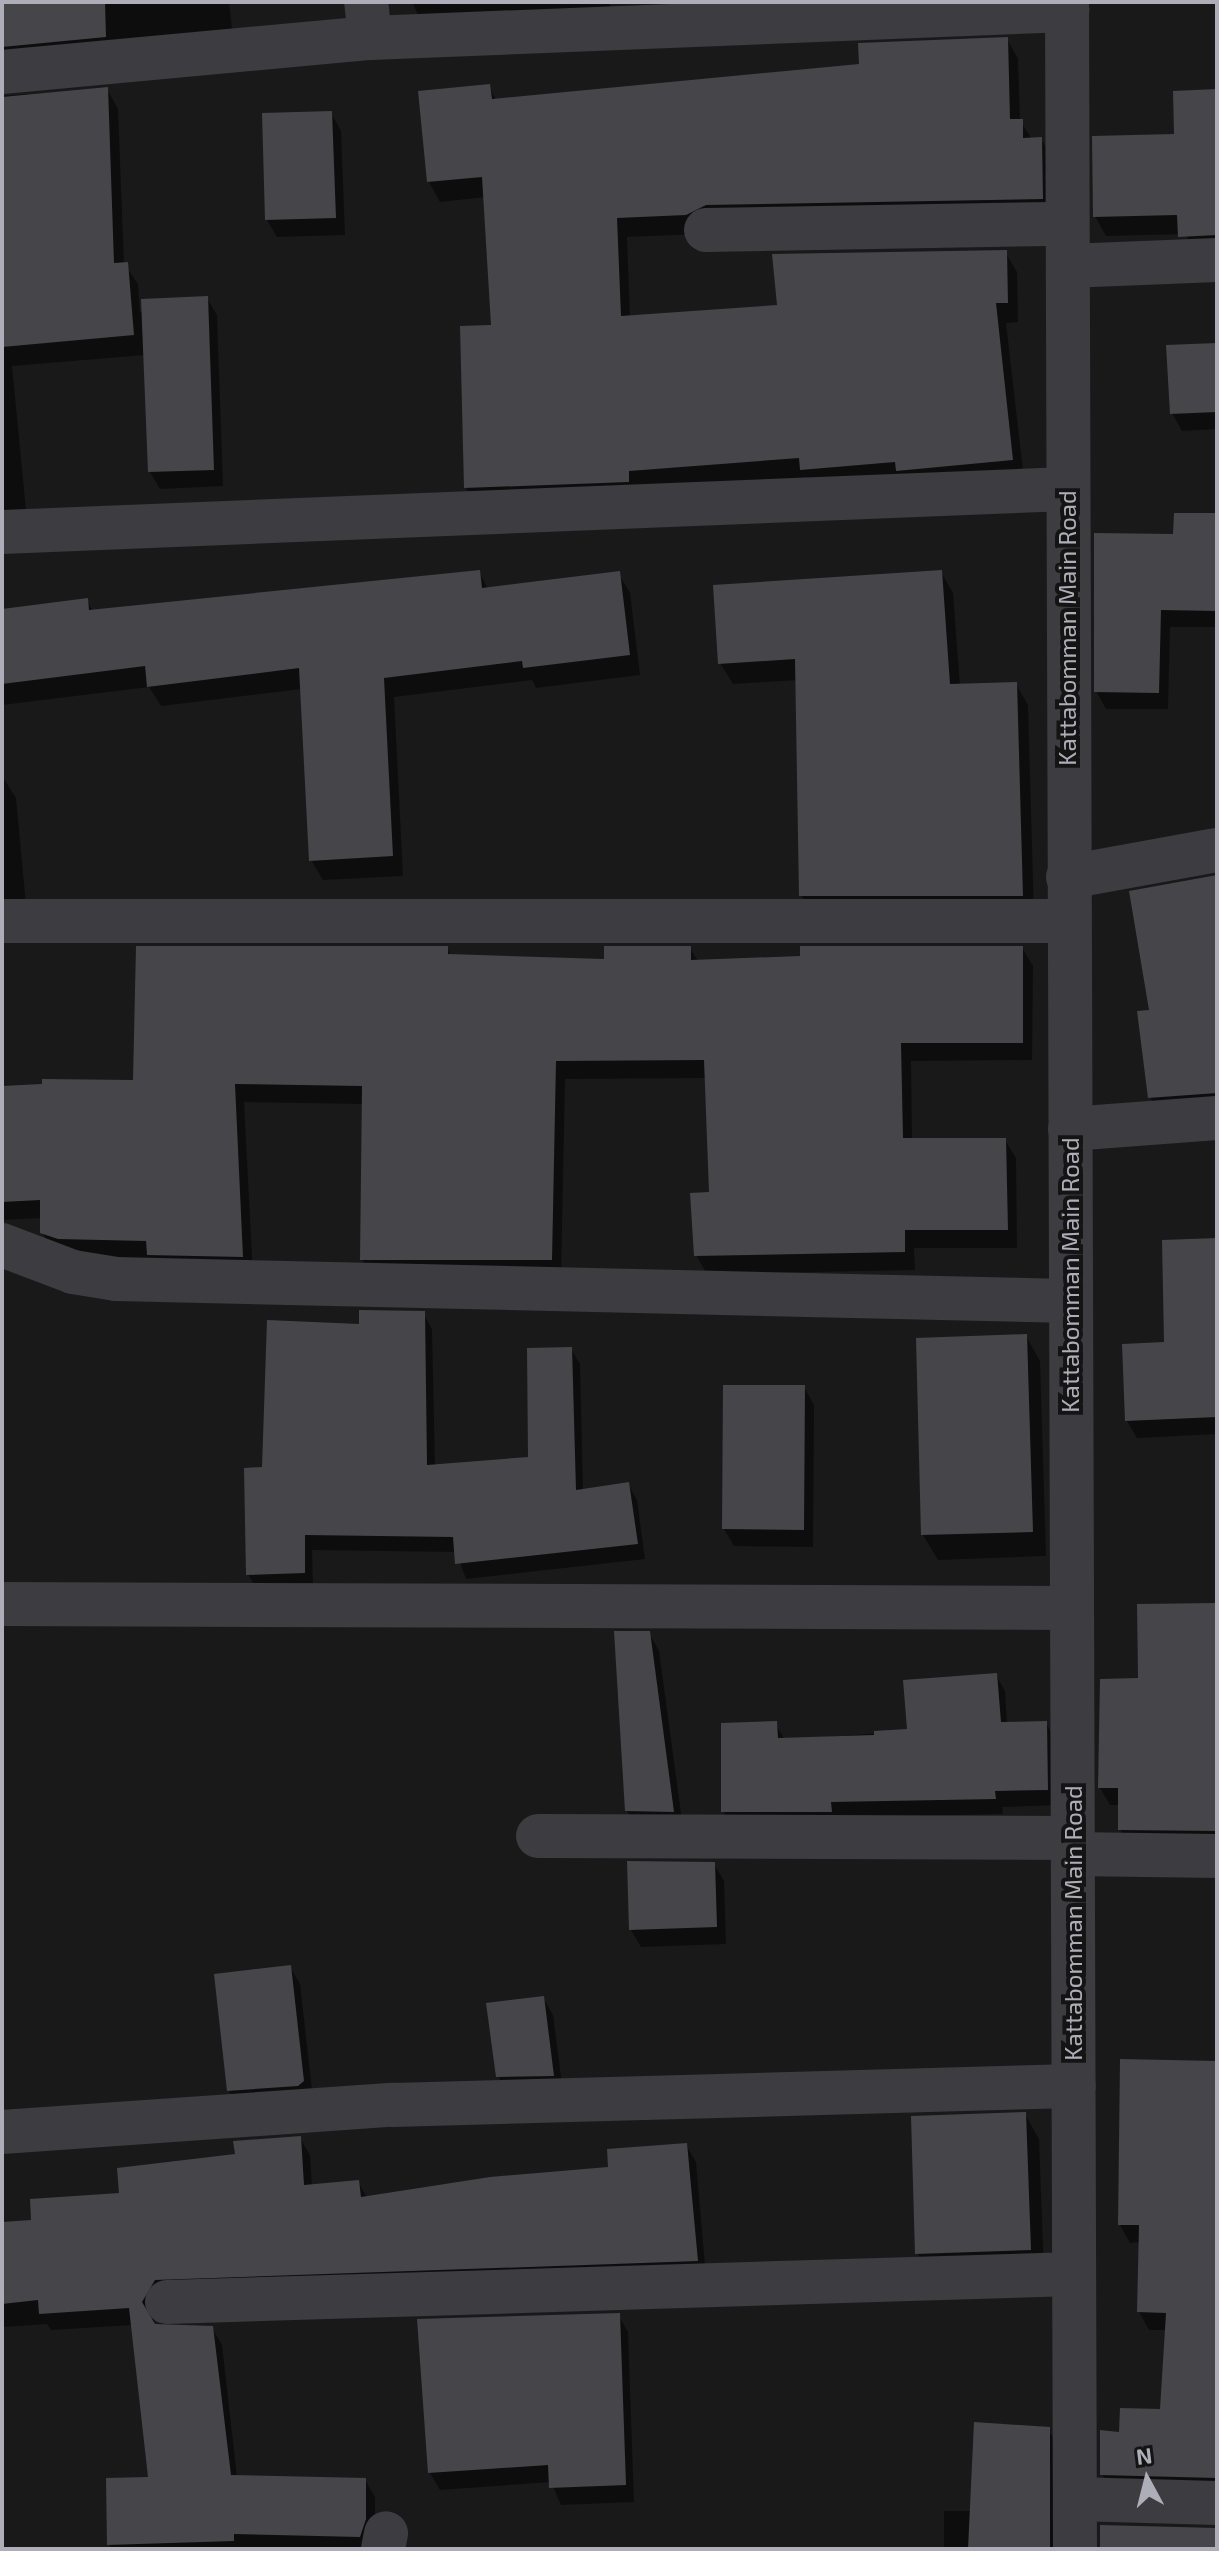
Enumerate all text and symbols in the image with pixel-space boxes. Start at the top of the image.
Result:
street label: Kattabomman Main Road [1053,490,1081,766]
street label: Kattabomman Main Road [1056,1137,1084,1413]
street label: Kattabomman Main Road [1059,1785,1087,2061]
north arrow [1107,2439,1187,2519]
text: N [1135,2441,1154,2469]

